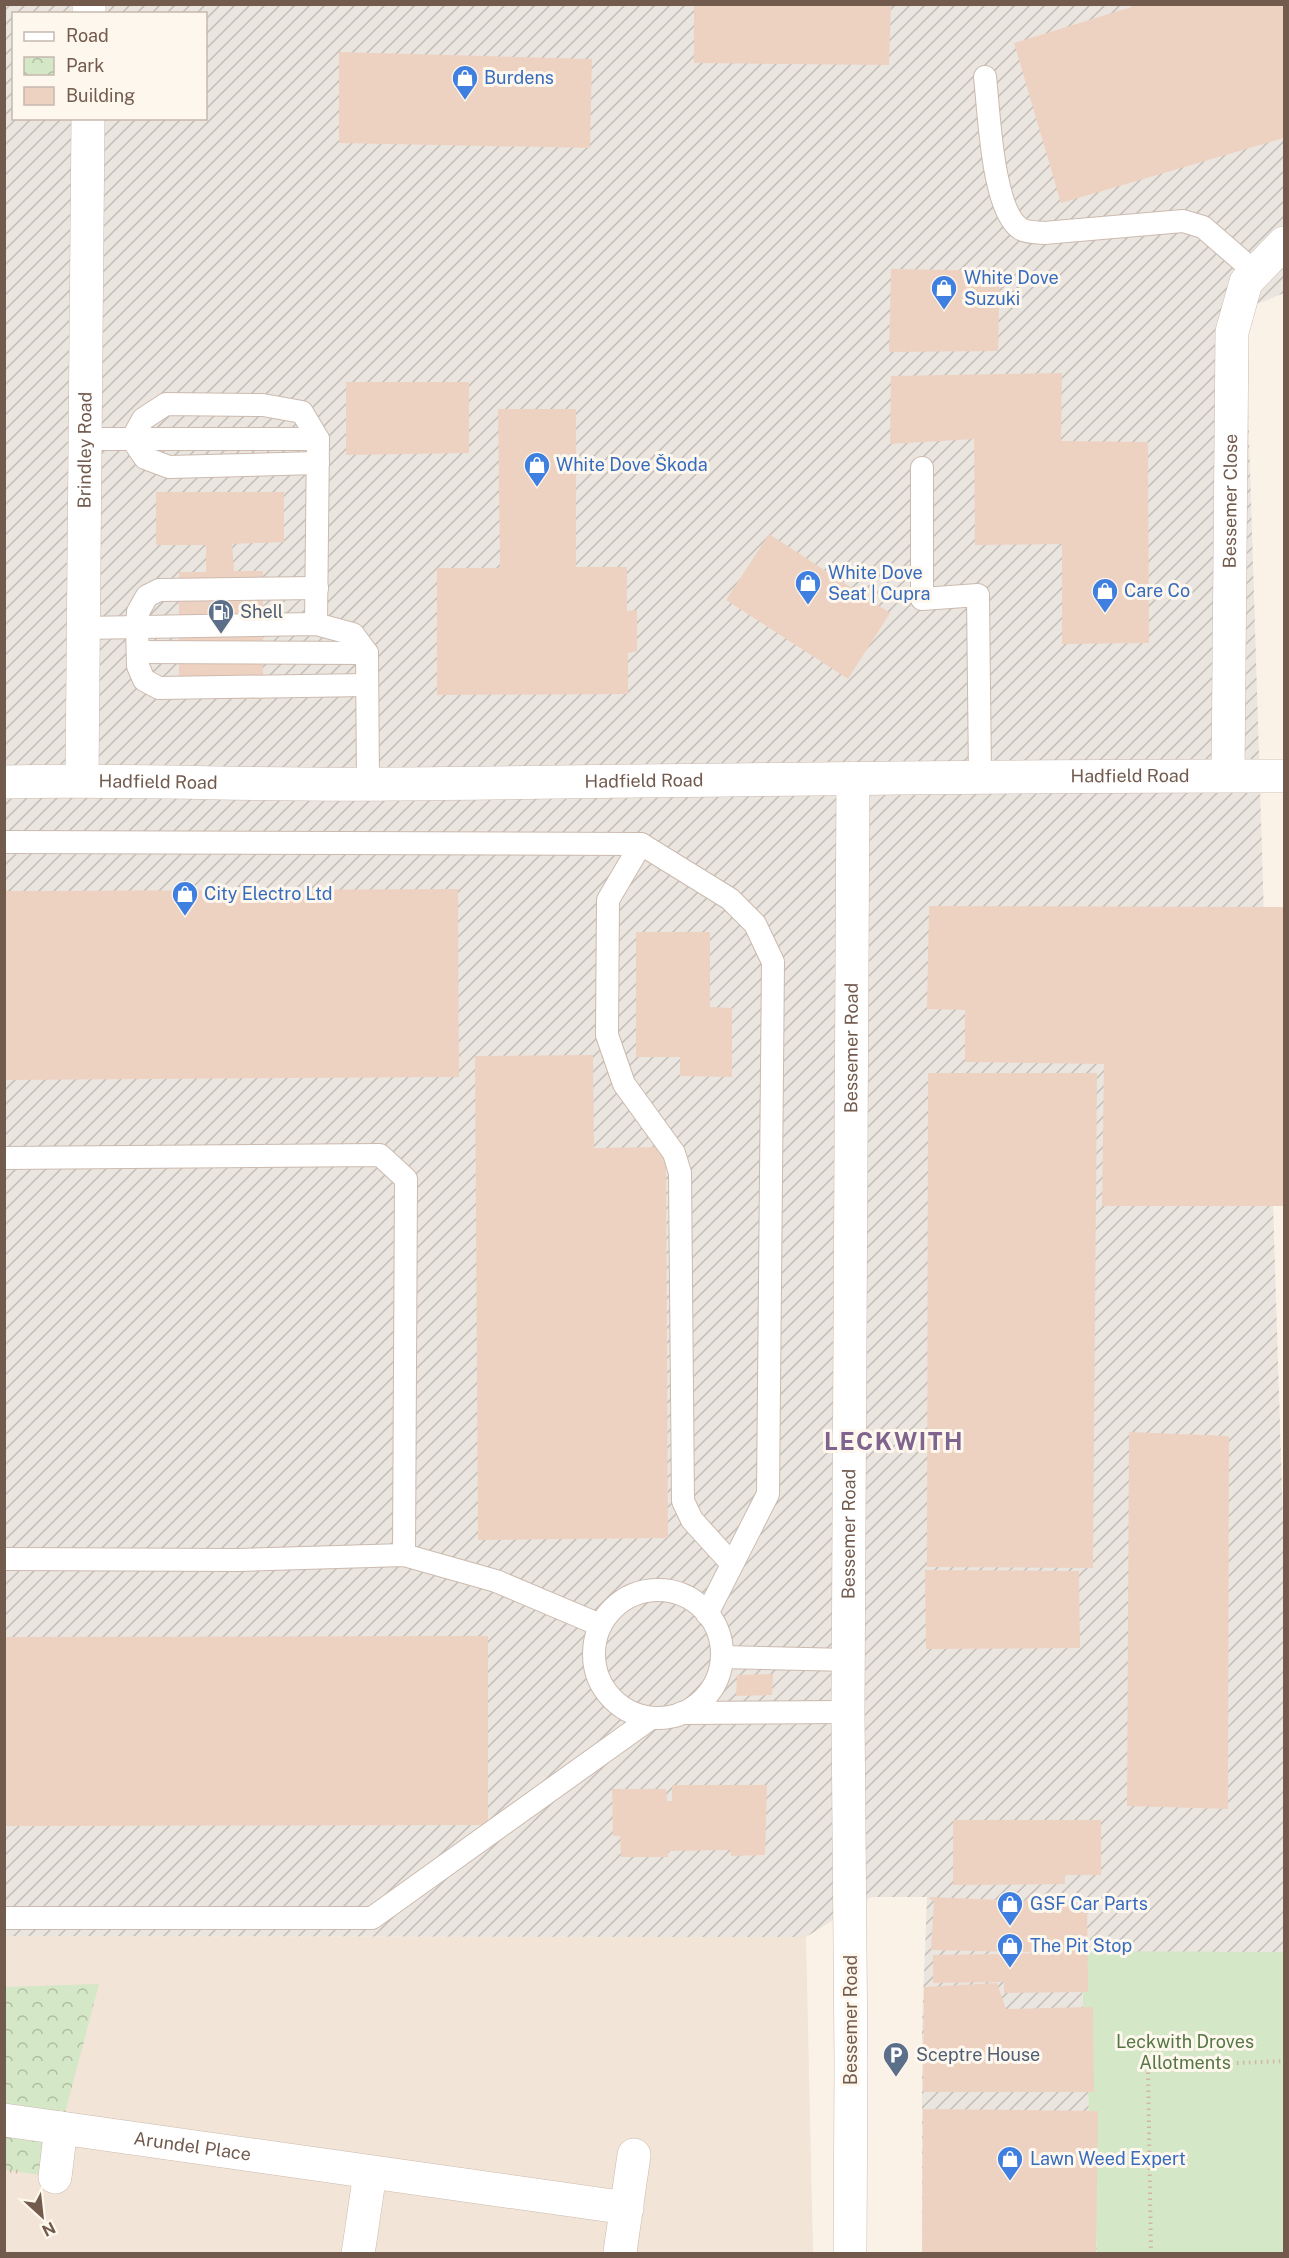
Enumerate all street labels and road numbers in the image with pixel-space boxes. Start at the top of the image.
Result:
street label: Brindley Road [73,392,96,508]
street label: Bessemer Close [1219,434,1241,568]
street label: Hadfield Road [1070,765,1189,786]
street label: Hadfield Road [584,769,704,792]
street label: Hadfield Road [98,770,218,793]
street label: Bessemer Road [840,983,862,1113]
street label: Bessemer Road [838,1469,859,1599]
street label: Bessemer Road [840,1955,861,2085]
street label: Arundel Place [132,2127,252,2165]

